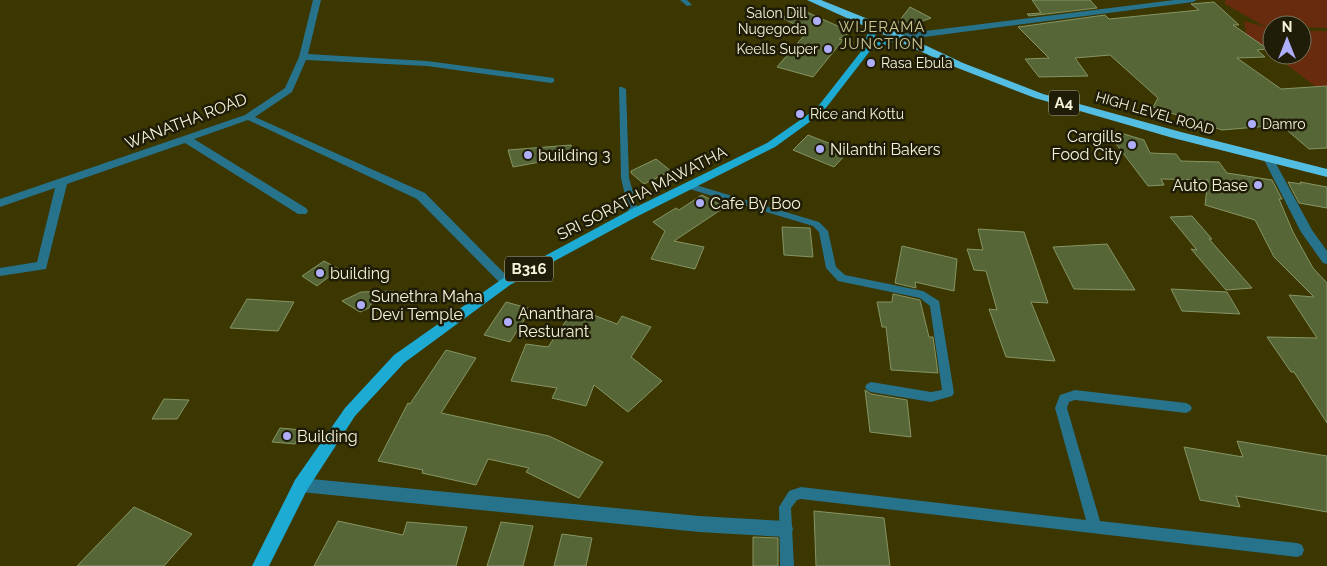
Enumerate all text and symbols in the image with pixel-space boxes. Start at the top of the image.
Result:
place label: Salon Dill Nugegoda [738,5,807,37]
marker: Salon Dill Nugegoda [811,15,823,27]
north arrow [1262,15,1312,65]
district label: WIJERAMA JUNCTION [839,18,925,53]
text: N [1282,19,1292,35]
place label: Keells Super [736,41,818,57]
marker: Keells Super [822,43,834,55]
place label: Rasa Ebula [881,55,953,71]
marker: Rasa Ebula [865,57,877,69]
street label: HIGH LEVEL ROAD [1094,88,1216,138]
street label: WANATHA ROAD [122,89,250,153]
road number: A4 [1049,90,1079,116]
place label: Rice and Kottu [810,106,904,122]
marker: Rice and Kottu [794,108,806,120]
place label: Damro [1262,116,1305,132]
marker: Damro [1246,118,1258,130]
place label: Cargills Food City [1052,127,1122,164]
marker: Cargills Food City [1126,139,1138,151]
place label: Nilanthi Bakers [830,140,941,159]
street label: SRI SORATHA MAWATHA [554,142,730,244]
marker: Nilanthi Bakers [814,143,826,155]
place label: building 3 [538,146,611,165]
marker: building 3 [522,149,534,161]
place label: Auto Base [1173,176,1248,195]
marker: Auto Base [1252,179,1264,191]
place label: Cafe By Boo [710,194,801,213]
marker: Cafe By Boo [694,197,706,209]
road number: B316 [505,256,553,282]
place label: building [330,264,390,283]
marker: building [314,267,326,279]
place label: Sunethra Maha Devi Temple [371,287,483,324]
marker: Sunethra Maha Devi Temple [355,299,367,311]
place label: Ananthara Resturant [518,304,594,341]
marker: Ananthara Resturant [502,316,514,328]
place label: Building [297,427,358,446]
marker: Building [281,430,293,442]

